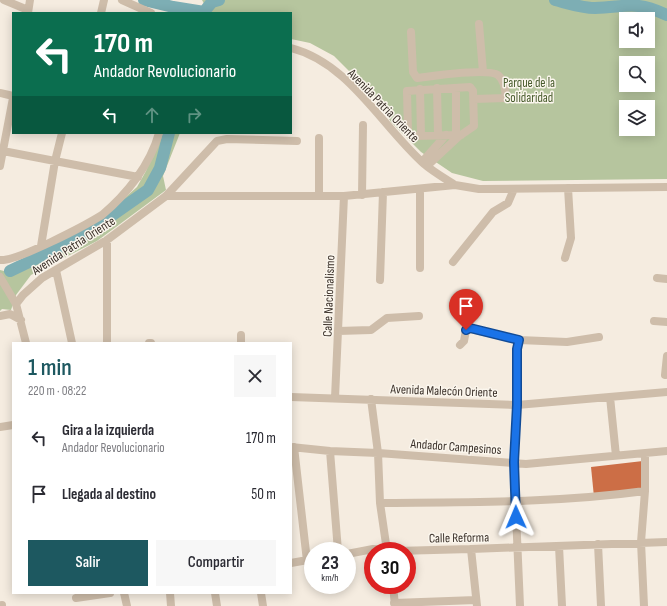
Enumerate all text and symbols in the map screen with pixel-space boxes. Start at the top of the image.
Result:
map controls [619,12,655,136]
button: sound [619,12,655,48]
text: 170 m [94,27,153,60]
icon: left [28,28,80,80]
button: search [619,56,655,92]
text: Andador Revolucionario [94,61,236,82]
street label: Avenida Patria Oriente [343,65,422,146]
park label: Parque de la Solidaridad [503,75,555,106]
button: layers [619,100,655,136]
icon: left [99,104,121,126]
icon: ahead [141,104,163,126]
icon: right [183,104,205,126]
street label: Avenida Patria Oriente [28,213,118,279]
street label: Calle Nacionalismo [320,255,338,337]
pin [449,289,483,330]
icon: arrive [455,295,477,317]
text: 1 min [28,353,72,382]
button: close [234,355,276,397]
street label: Avenida Malecón Oriente [389,381,498,401]
text: 220 m · 08:22 [28,383,86,399]
text: Gira a la izquierda [62,421,154,440]
icon: left [28,427,50,449]
text: 170 m [246,429,276,448]
street label: Andador Campesinos [409,436,502,458]
text: Andador Revolucionario [62,440,165,456]
icon: arrive [28,483,50,505]
text: Llegada al destino [62,485,156,504]
text: 50 m [251,485,276,504]
position arrow [495,496,537,538]
street label: Calle Reforma [429,529,489,547]
button: Salir [28,540,148,586]
button: Compartir [156,540,276,586]
speed limit sign: 30 [364,542,416,594]
text: 23 [321,551,339,575]
text: km/h [321,572,339,584]

